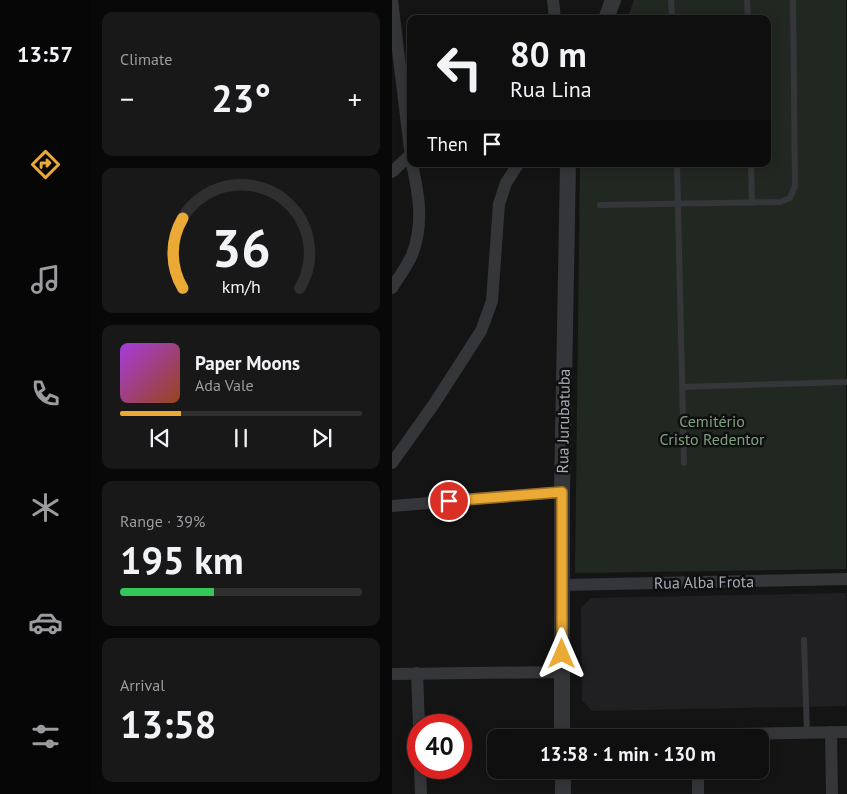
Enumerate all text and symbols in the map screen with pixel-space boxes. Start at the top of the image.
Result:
text: 80 m [510,31,587,77]
icon: left [427,35,492,100]
text: 13:57 [17,40,73,68]
text: Climate [120,49,172,69]
text: 23° [211,73,271,122]
text: Rua Lina [510,75,592,103]
text: − [120,80,134,117]
text: + [348,80,362,117]
icon: arrive [478,130,506,158]
text: Then [427,132,468,156]
icon: directions [28,147,63,182]
text: 36 [212,214,270,281]
icon: music [28,262,63,297]
text: km/h [221,275,261,298]
text: Paper Moons [195,351,300,375]
street label: Rua Jurubatuba [552,368,574,474]
text: Ada Vale [195,375,254,395]
icon: phone [28,376,63,411]
park label: Cemitério Cristo Redentor [659,411,765,449]
icon: previous [146,424,174,452]
icon: pause [227,424,255,452]
icon: next [308,424,336,452]
pin [428,480,470,522]
icon: arrive [435,487,463,515]
icon: climate [28,490,63,525]
text: Range · 39% [120,511,205,531]
text: 195 km [120,535,244,584]
street label: Rua Alba Frota [654,571,754,593]
icon: car [28,605,63,640]
position arrow [535,627,587,679]
text: Arrival [120,675,165,695]
text: 13:58 [120,699,216,748]
speed limit sign: 40 [407,714,472,779]
icon: filters [28,719,63,754]
text: 13:58 · 1 min · 130 m [540,742,716,766]

